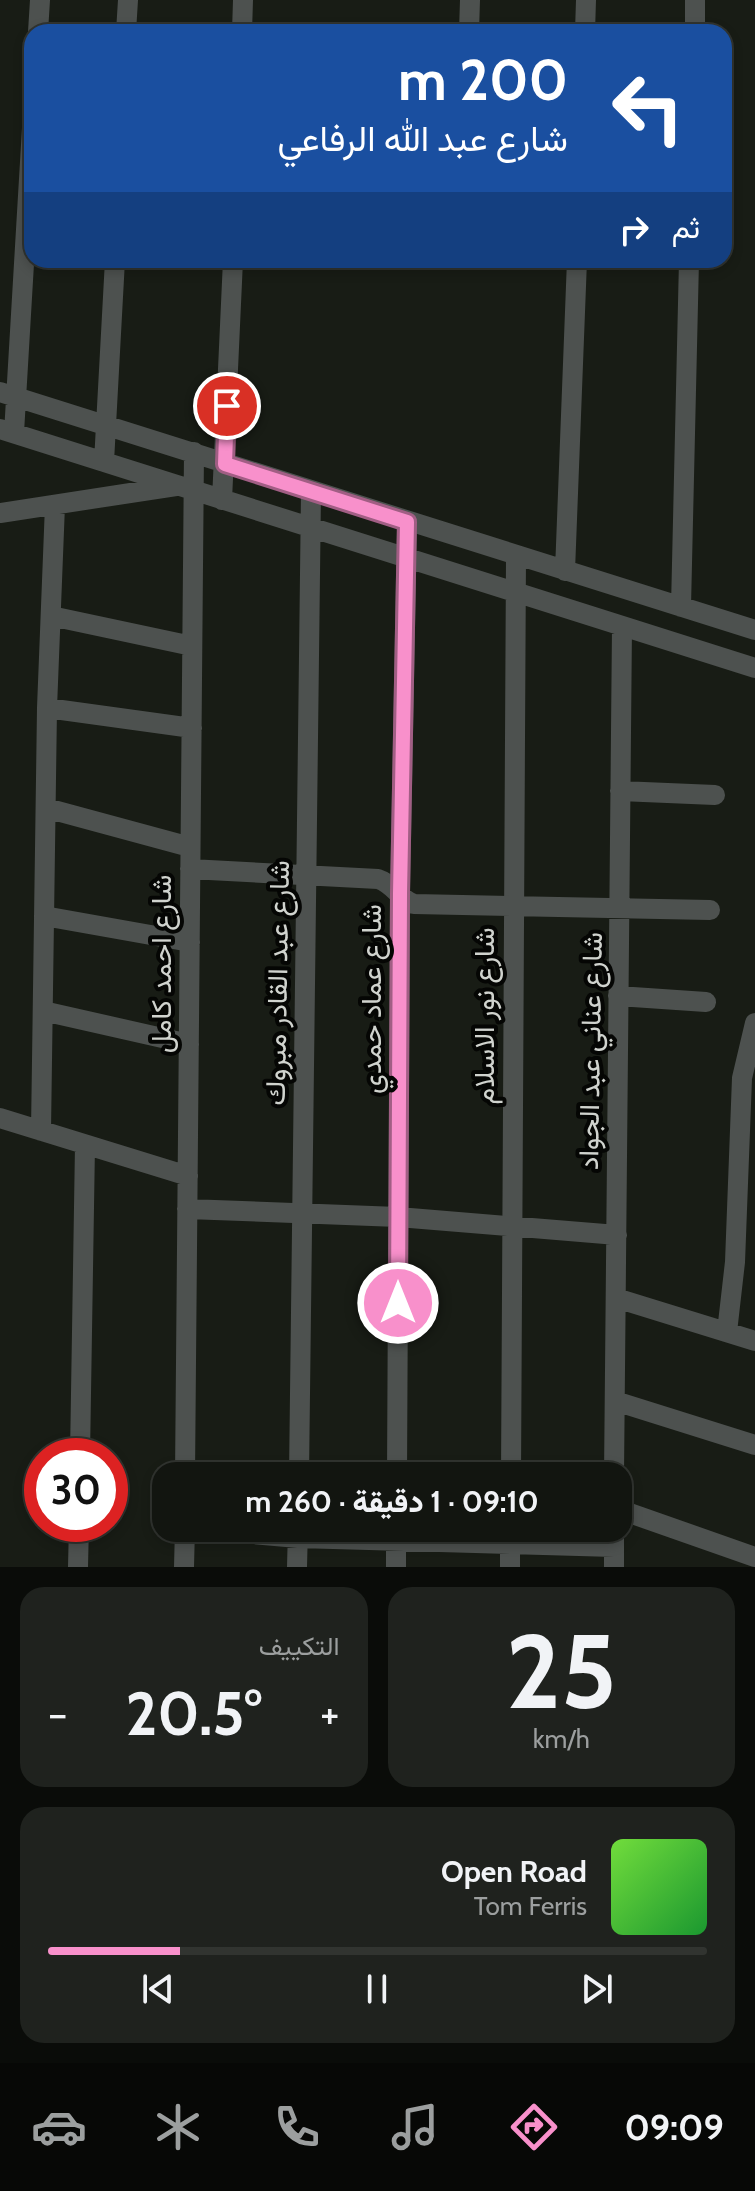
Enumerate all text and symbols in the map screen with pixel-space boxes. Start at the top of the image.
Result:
text: 200 m [398,46,568,114]
icon: left [596,56,700,160]
text: شارع عبد الله الرفاعي [277,116,568,160]
icon: right [612,208,656,252]
text: ثم [672,209,700,246]
pin [193,372,261,440]
icon: arrive [205,384,249,428]
street label: شارع عبد القادر مبروك [258,860,298,1106]
street label: شارع احمد كامل [144,875,180,1053]
street label: شارع عماد حمدي [354,904,394,1094]
street label: شارع نور الاسلام [467,928,503,1104]
street label: شارع عناني عبد الجواد [571,932,615,1170]
position arrow [356,1261,440,1345]
speed limit sign: 30 [24,1438,128,1542]
text: 09:10 · 1 دقيقة · 260 m [245,1483,539,1520]
text: 25 [506,1608,617,1734]
text: التكييف [259,1630,340,1662]
text: 20.5° [126,1677,262,1750]
text: − [48,1687,67,1740]
text: + [320,1687,339,1740]
text: km/h [533,1723,590,1755]
text: Open Road [441,1853,587,1890]
text: Tom Ferris [474,1890,587,1922]
icon: previous [136,1967,180,2011]
icon: pause [355,1967,399,2011]
icon: next [575,1967,619,2011]
icon: car [31,2099,87,2155]
icon: climate [150,2099,206,2155]
icon: phone [269,2099,325,2155]
icon: music [387,2099,443,2155]
icon: directions [506,2099,562,2155]
text: 09:09 [624,2105,724,2149]

